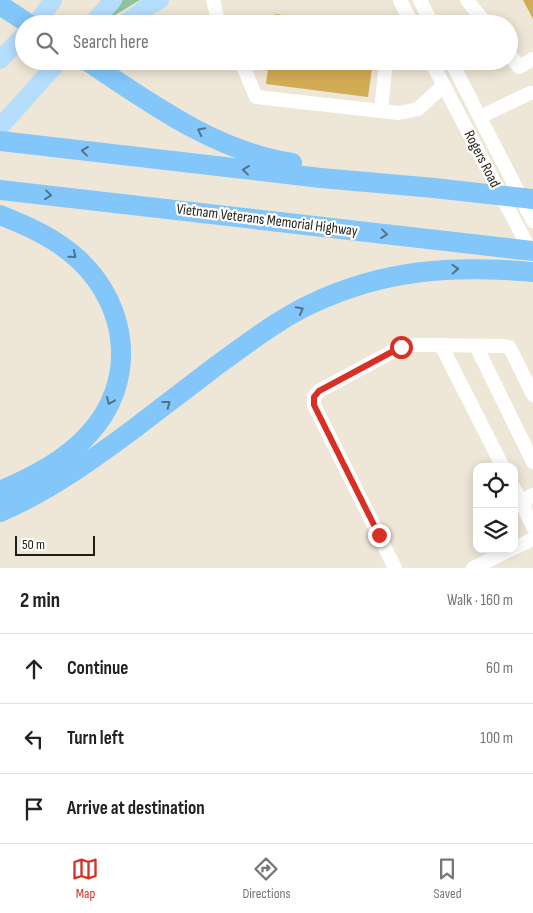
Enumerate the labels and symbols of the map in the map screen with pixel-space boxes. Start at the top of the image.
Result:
one-way arrow [197,127,206,137]
street label: Rogers Road [460,127,504,191]
one-way arrow [81,146,89,157]
one-way arrow [242,165,250,176]
one-way arrow [45,189,53,200]
street label: Vietnam Veterans Memorial Highway [175,199,359,241]
one-way arrow [380,228,388,239]
one-way arrow [67,250,76,258]
one-way arrow [452,264,460,274]
one-way arrow [294,306,303,316]
route start [390,336,413,359]
one-way arrow [106,396,117,405]
one-way arrow [161,401,170,409]
route end [368,524,391,547]
scale bar [15,533,95,556]

